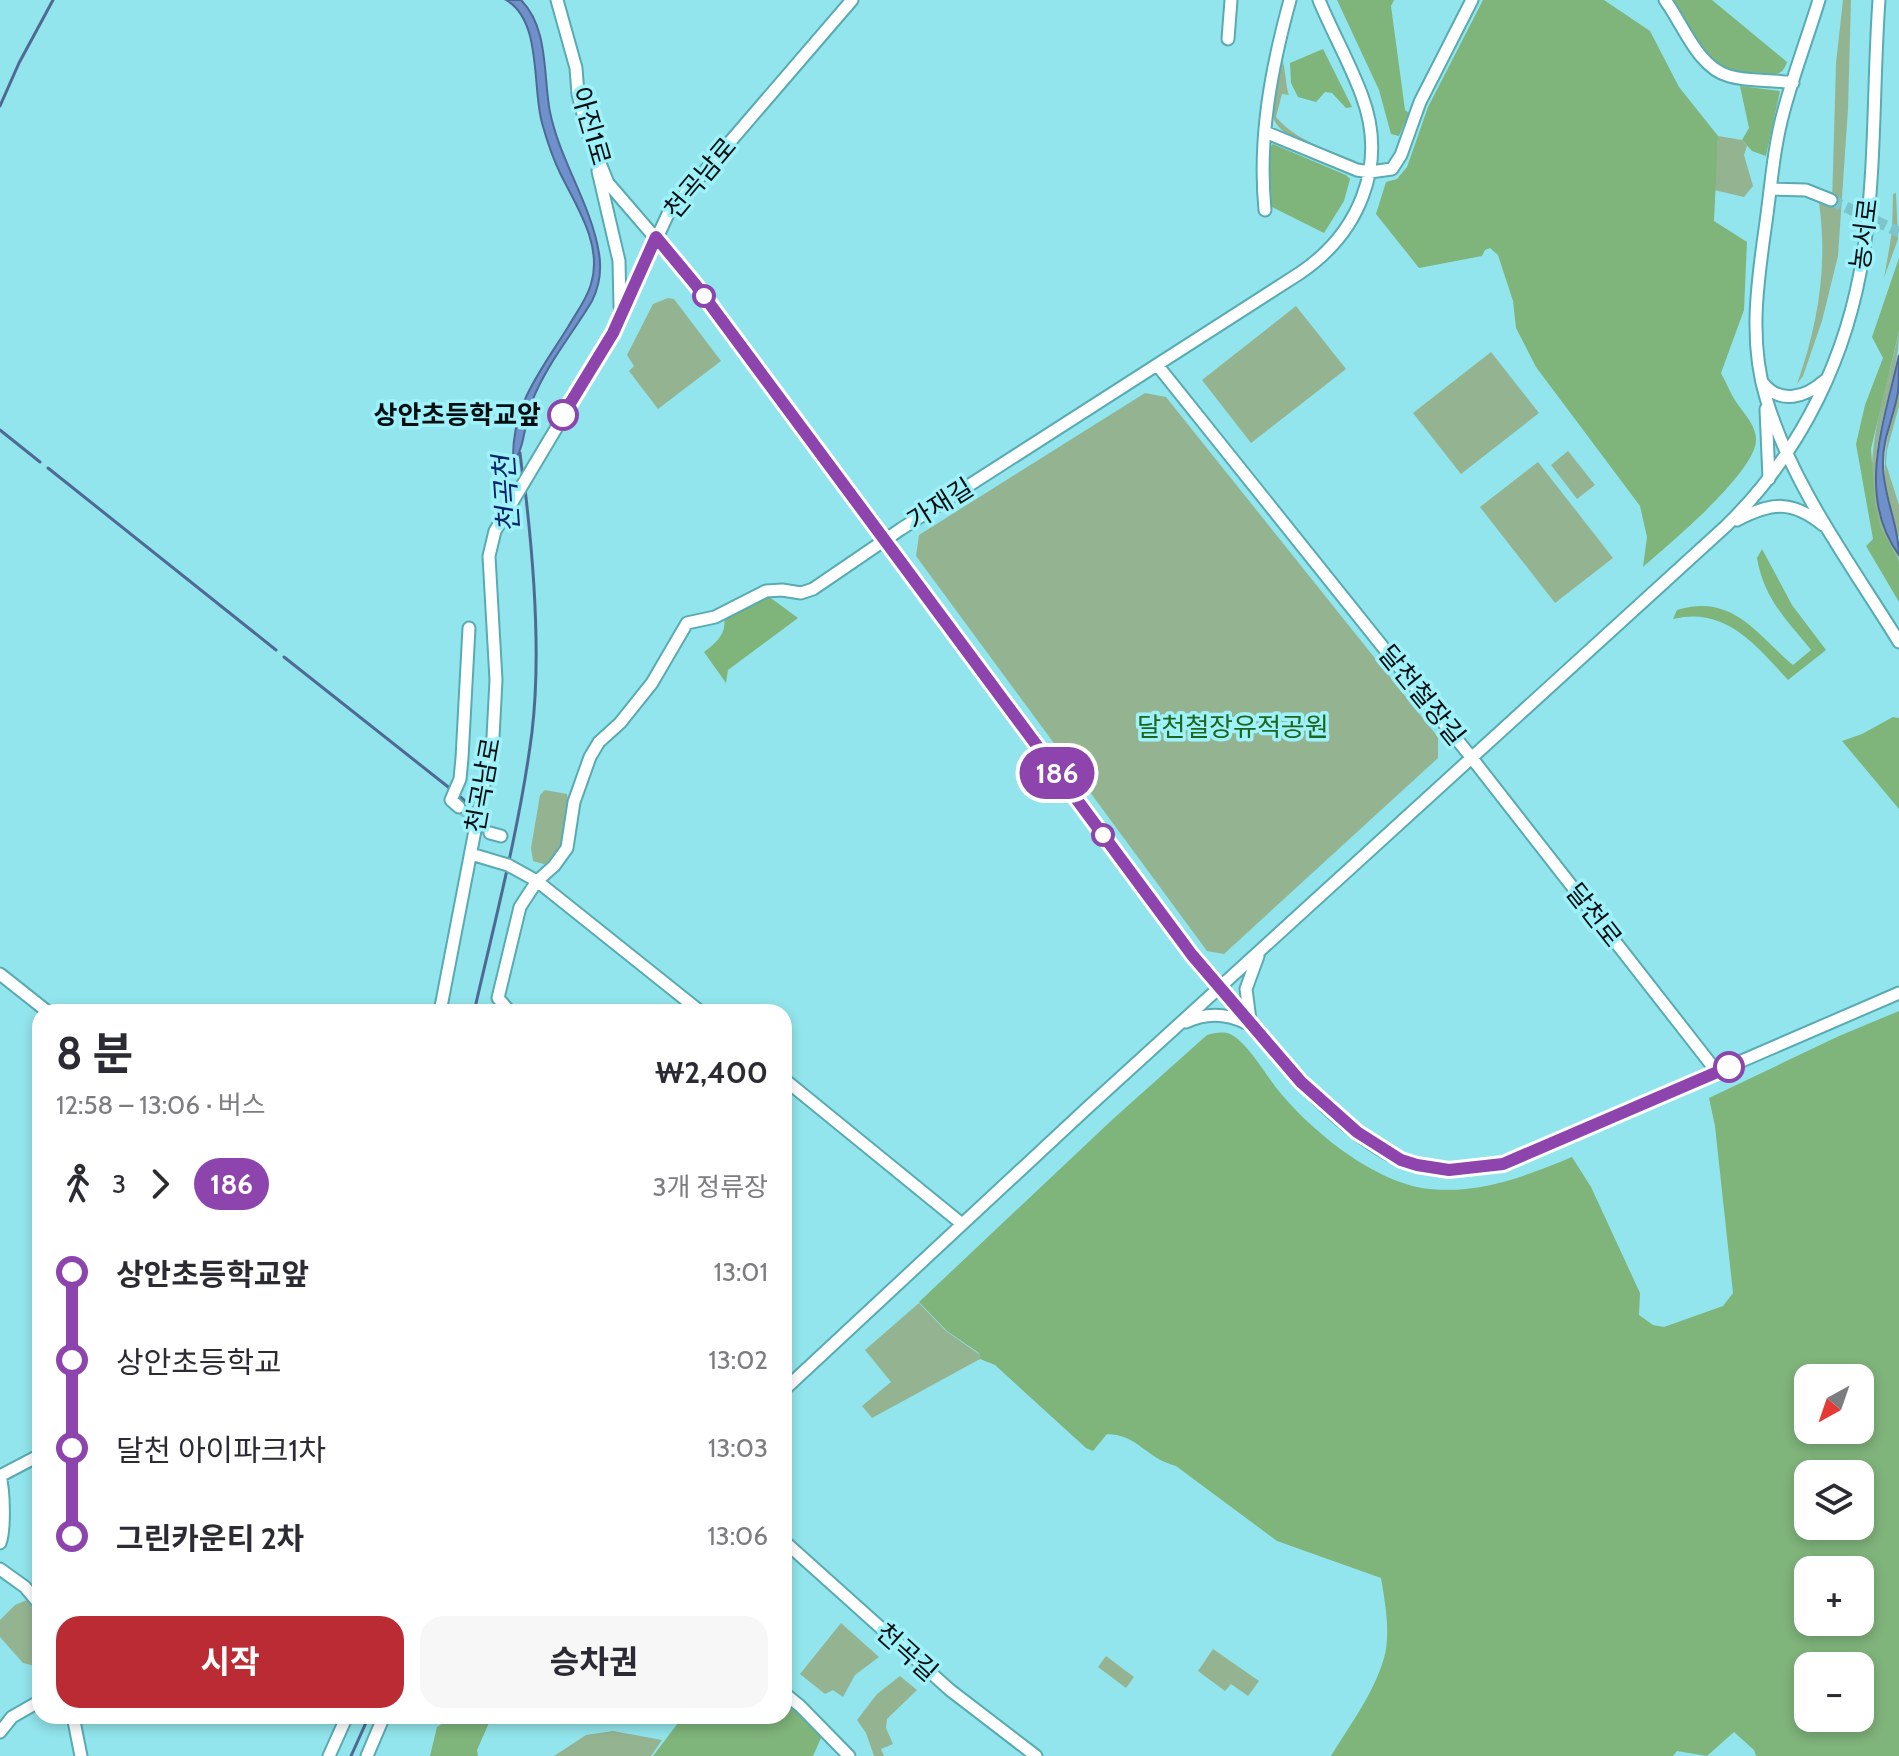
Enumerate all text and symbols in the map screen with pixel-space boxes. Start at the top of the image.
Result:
street label: 아진1로 [565,83,617,169]
street label: 천곡남로 [657,131,743,225]
street label: 농서로 [1844,196,1884,272]
unlabelled marker [693,285,715,307]
place label: 상안초등학교앞 [374,399,541,431]
marker: 상안초등학교앞 [548,400,578,430]
water label: 천곡천 [486,451,526,534]
street label: 가재길 [901,471,979,537]
street label: 달천철장길 [1372,638,1472,752]
park label: 달천철장유적공원 [1137,711,1329,743]
street label: 천곡남로 [459,735,507,835]
line badge: 186 [1011,747,1103,799]
text: 186 [1036,756,1078,790]
unlabelled marker [1092,824,1114,846]
street label: 달천로 [1559,877,1629,953]
text: 8 분 [56,1027,133,1080]
unlabelled marker [1714,1052,1744,1082]
text: ₩2,400 [655,1054,768,1091]
text: 12:58 – 13:06 · 버스 [56,1089,266,1121]
icon: walk [56,1162,100,1206]
icon: forward [138,1162,182,1206]
text: 186 [210,1167,253,1201]
text: 3 [112,1168,126,1200]
text: 3개 정류장 [652,1171,768,1203]
text: 상안초등학교앞 [116,1256,309,1293]
text: 13:01 [713,1256,768,1288]
text: 상안초등학교 [116,1344,282,1381]
text: 13:02 [708,1344,768,1376]
north arrow [1794,1364,1874,1444]
map controls [1794,1364,1874,1732]
text: 달천 아이파크1차 [116,1432,326,1469]
text: 13:03 [708,1432,768,1464]
button: layers [1794,1460,1874,1540]
text: 그린카운티 2차 [116,1520,304,1557]
text: 13:06 [707,1520,768,1552]
button: + [1794,1556,1874,1636]
button: 시작 [56,1616,404,1708]
button: 승차권 [420,1616,768,1708]
street label: 천곡길 [870,1616,944,1688]
button: − [1794,1652,1874,1732]

